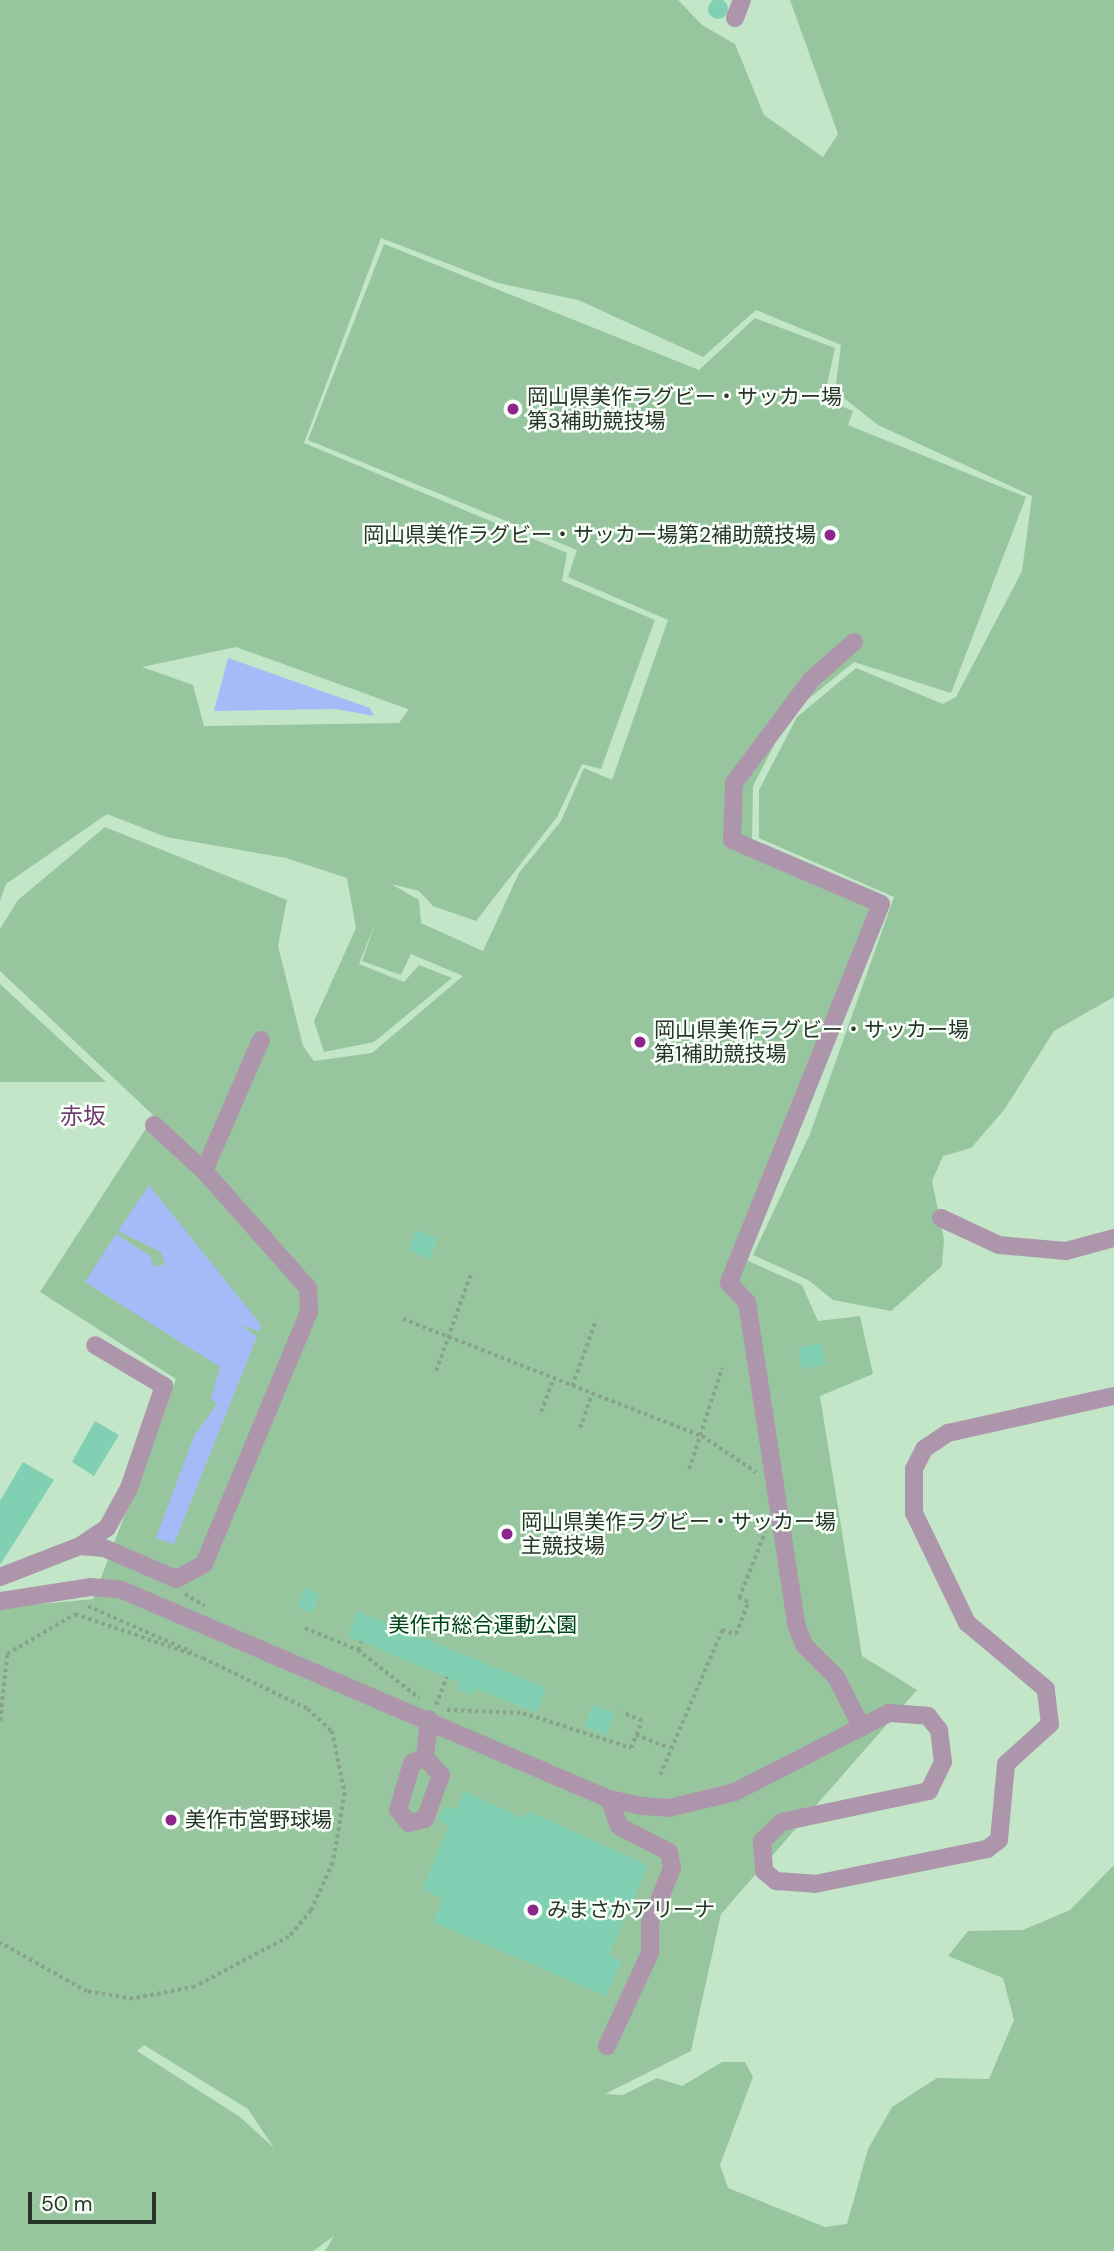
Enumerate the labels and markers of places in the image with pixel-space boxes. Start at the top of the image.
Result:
place label: 岡山県美作ラグビー・サッカー場 第3補助競技場 [527,384,842,434]
marker: 岡山県美作ラグビー・サッカー場 第3補助競技場 [505,401,521,417]
place label: 岡山県美作ラグビー・サッカー場第2補助競技場 [363,522,816,548]
marker: 岡山県美作ラグビー・サッカー場第2補助競技場 [822,527,838,543]
place label: 岡山県美作ラグビー・サッカー場 第1補助競技場 [654,1017,969,1067]
marker: 岡山県美作ラグビー・サッカー場 第1補助競技場 [632,1034,648,1050]
place label: 岡山県美作ラグビー・サッカー場 主競技場 [521,1509,836,1559]
marker: 岡山県美作ラグビー・サッカー場 主競技場 [499,1526,515,1542]
place label: 美作市営野球場 [185,1807,332,1833]
marker: 美作市営野球場 [163,1812,179,1828]
place label: みまさかアリーナ [547,1897,715,1923]
marker: みまさかアリーナ [525,1902,541,1918]

